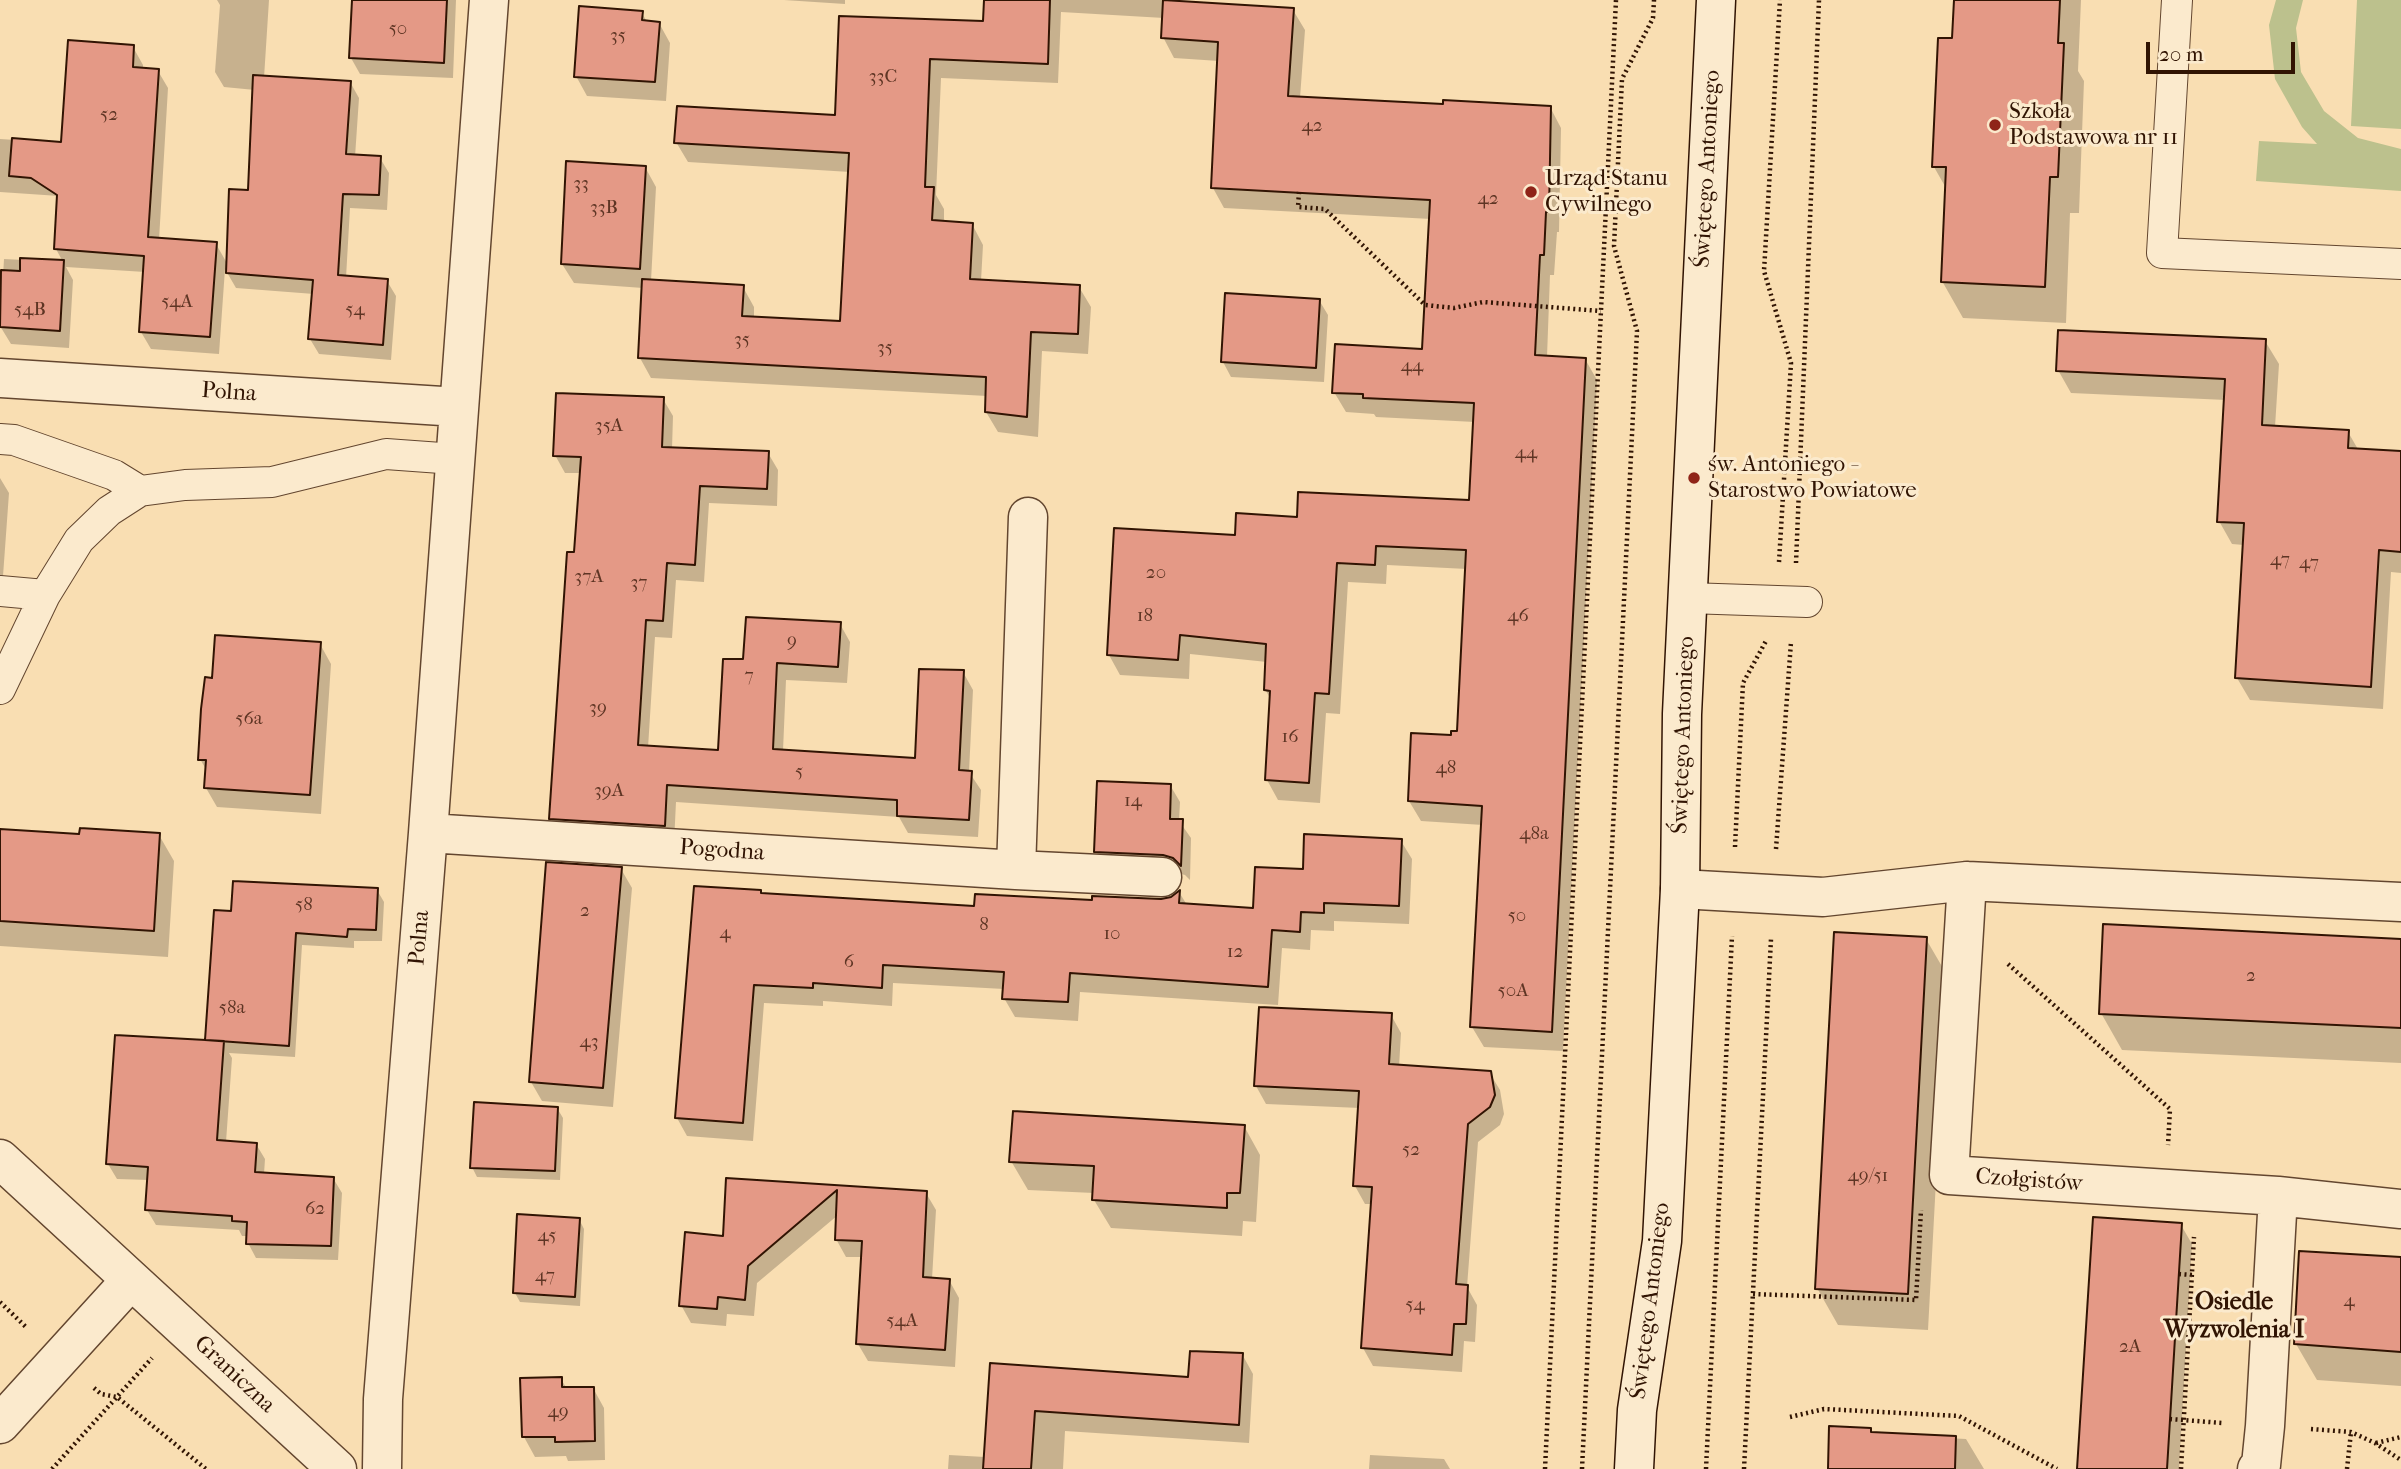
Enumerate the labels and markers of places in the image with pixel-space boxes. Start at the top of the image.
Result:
place label: Szkoła Podstawowa nr 11 [2009,98,2178,152]
marker: Szkoła Podstawowa nr 11 [1987,117,2003,133]
place label: Urząd Stanu Cywilnego [1545,165,1668,219]
marker: Urząd Stanu Cywilnego [1523,184,1539,200]
place label: św. Antoniego - Starostwo Powiatowe [1708,451,1917,505]
marker: św. Antoniego - Starostwo Powiatowe [1686,470,1702,486]

